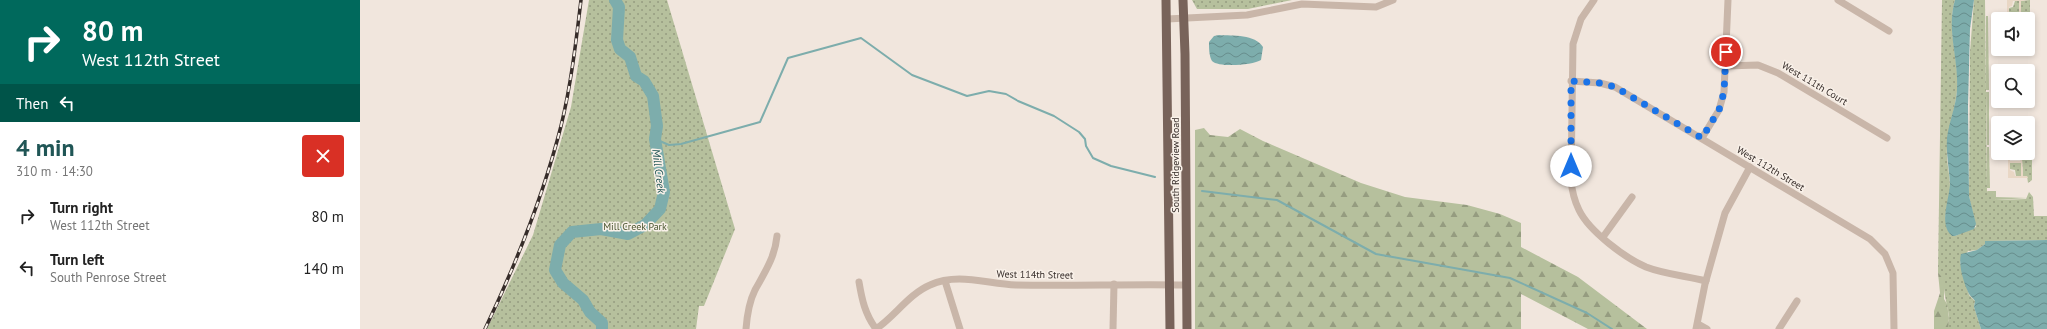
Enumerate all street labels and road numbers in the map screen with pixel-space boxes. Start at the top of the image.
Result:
street label: West 111th Court [1780,59,1850,108]
street label: South Ridgeview Road [1169,117,1182,213]
street label: West 112th Street [1735,143,1807,194]
street label: West 114th Street [997,267,1074,282]

